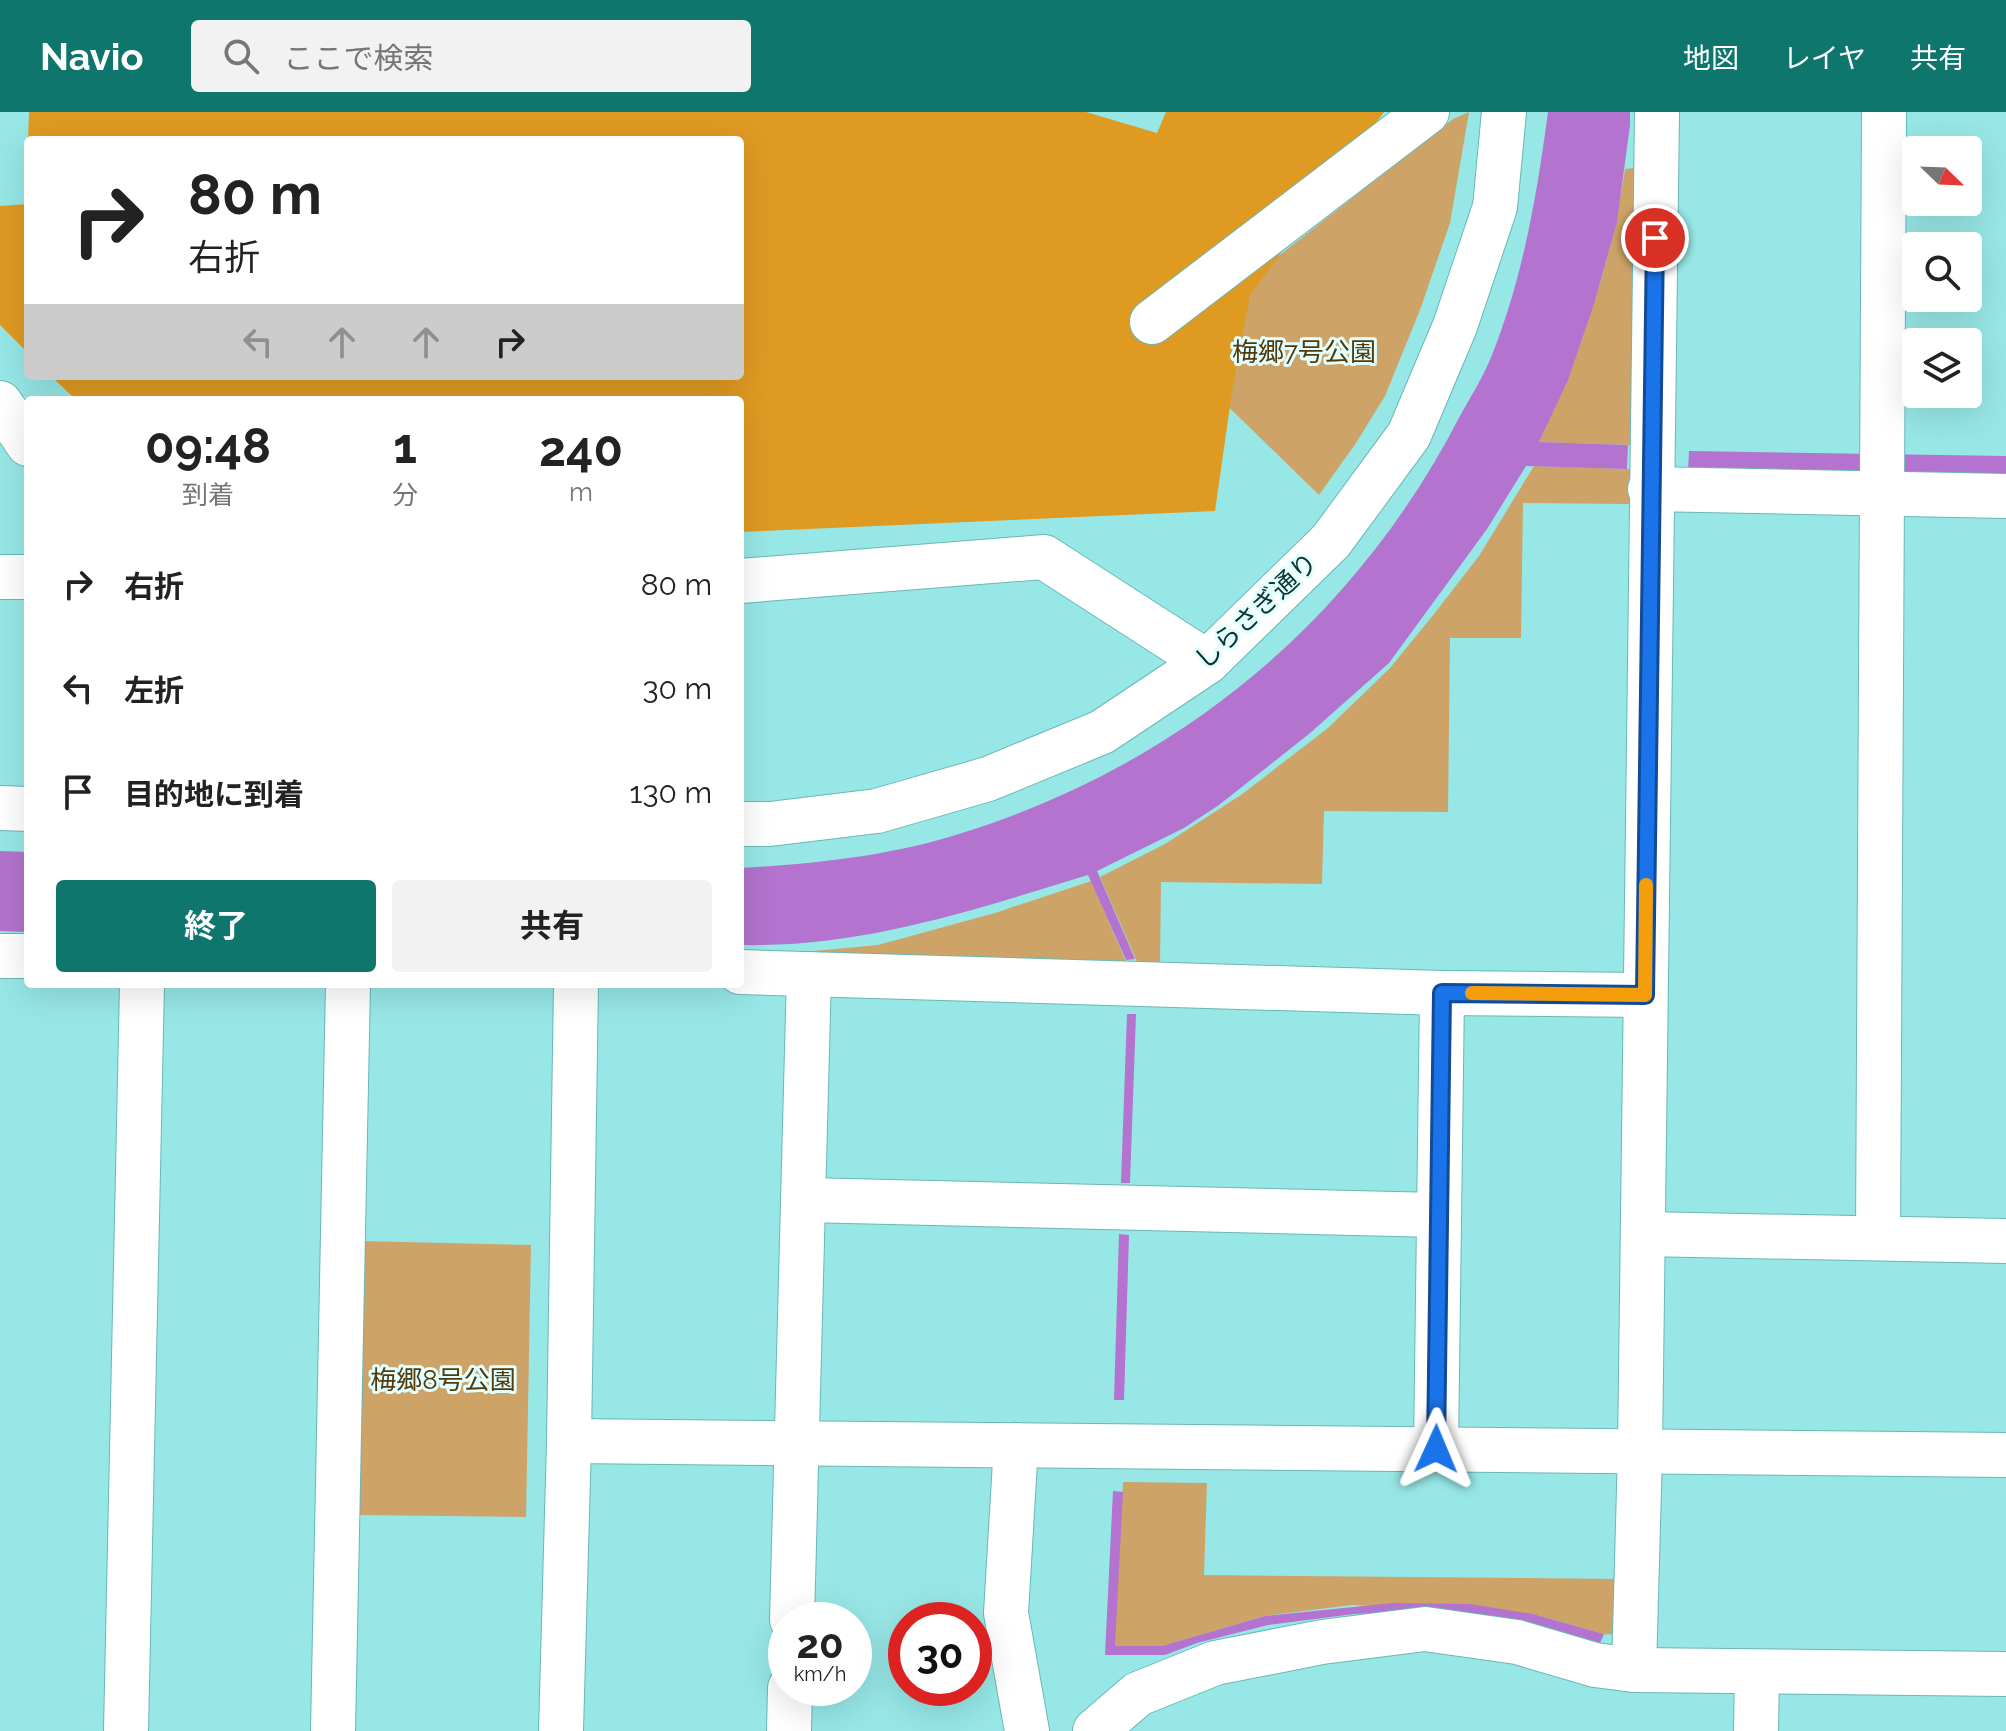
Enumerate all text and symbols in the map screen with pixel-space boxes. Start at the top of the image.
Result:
search box [191,20,751,92]
text: Navio [40,34,143,79]
icon: search [219,34,263,78]
text: ここで検索 [283,41,433,76]
text: 地図 [1683,42,1739,75]
text: レイヤ [1783,42,1866,75]
text: 共有 [1910,42,1966,75]
north arrow [1902,136,1982,216]
map controls [1902,136,1982,408]
text: 80 m [188,161,322,227]
icon: right [56,168,160,272]
pin [1621,204,1689,272]
icon: arrive [1633,216,1677,260]
button: search [1902,232,1982,312]
text: 右折 [188,236,260,278]
icon: left [236,320,280,364]
icon: ahead [320,320,364,364]
icon: ahead [404,320,448,364]
icon: right [488,320,532,364]
button: layers [1902,328,1982,408]
park label: 梅郷7号公園 [1232,337,1376,367]
text: 09:48 [145,418,271,474]
text: 1 [393,418,417,474]
text: 240 [539,421,623,477]
text: m [569,477,593,507]
text: 到着 [182,480,234,510]
text: 分 [392,480,418,510]
street label: しらさぎ通り [1189,547,1323,675]
icon: right [56,562,100,606]
text: 80 m [641,567,712,602]
text: 右折 [124,569,184,604]
icon: left [56,666,100,710]
text: 30 m [642,671,712,706]
text: 左折 [124,673,184,708]
icon: arrive [56,770,100,814]
text: 130 m [630,775,712,810]
text: 目的地に到着 [124,777,304,812]
button: 終了 [56,880,376,972]
button: 共有 [392,880,712,972]
park label: 梅郷8号公園 [370,1365,516,1395]
position arrow [1394,1407,1478,1491]
speed limit sign: 30 [888,1602,992,1706]
text: 20 [796,1620,844,1667]
text: km/h [794,1662,846,1686]

